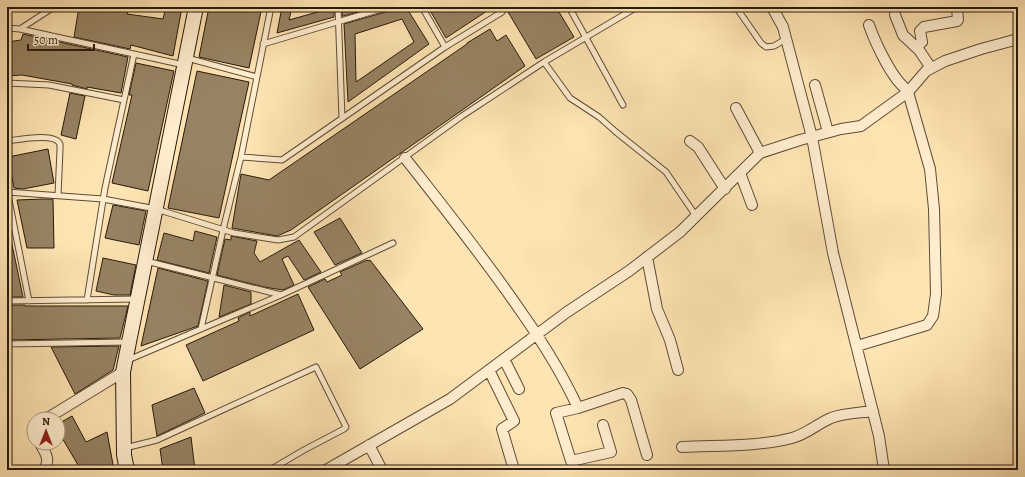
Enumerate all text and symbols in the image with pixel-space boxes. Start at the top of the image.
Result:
scale bar [28,26,94,52]
text: 50 m [34,32,58,48]
north arrow [26,411,66,451]
text: N [42,414,50,429]

